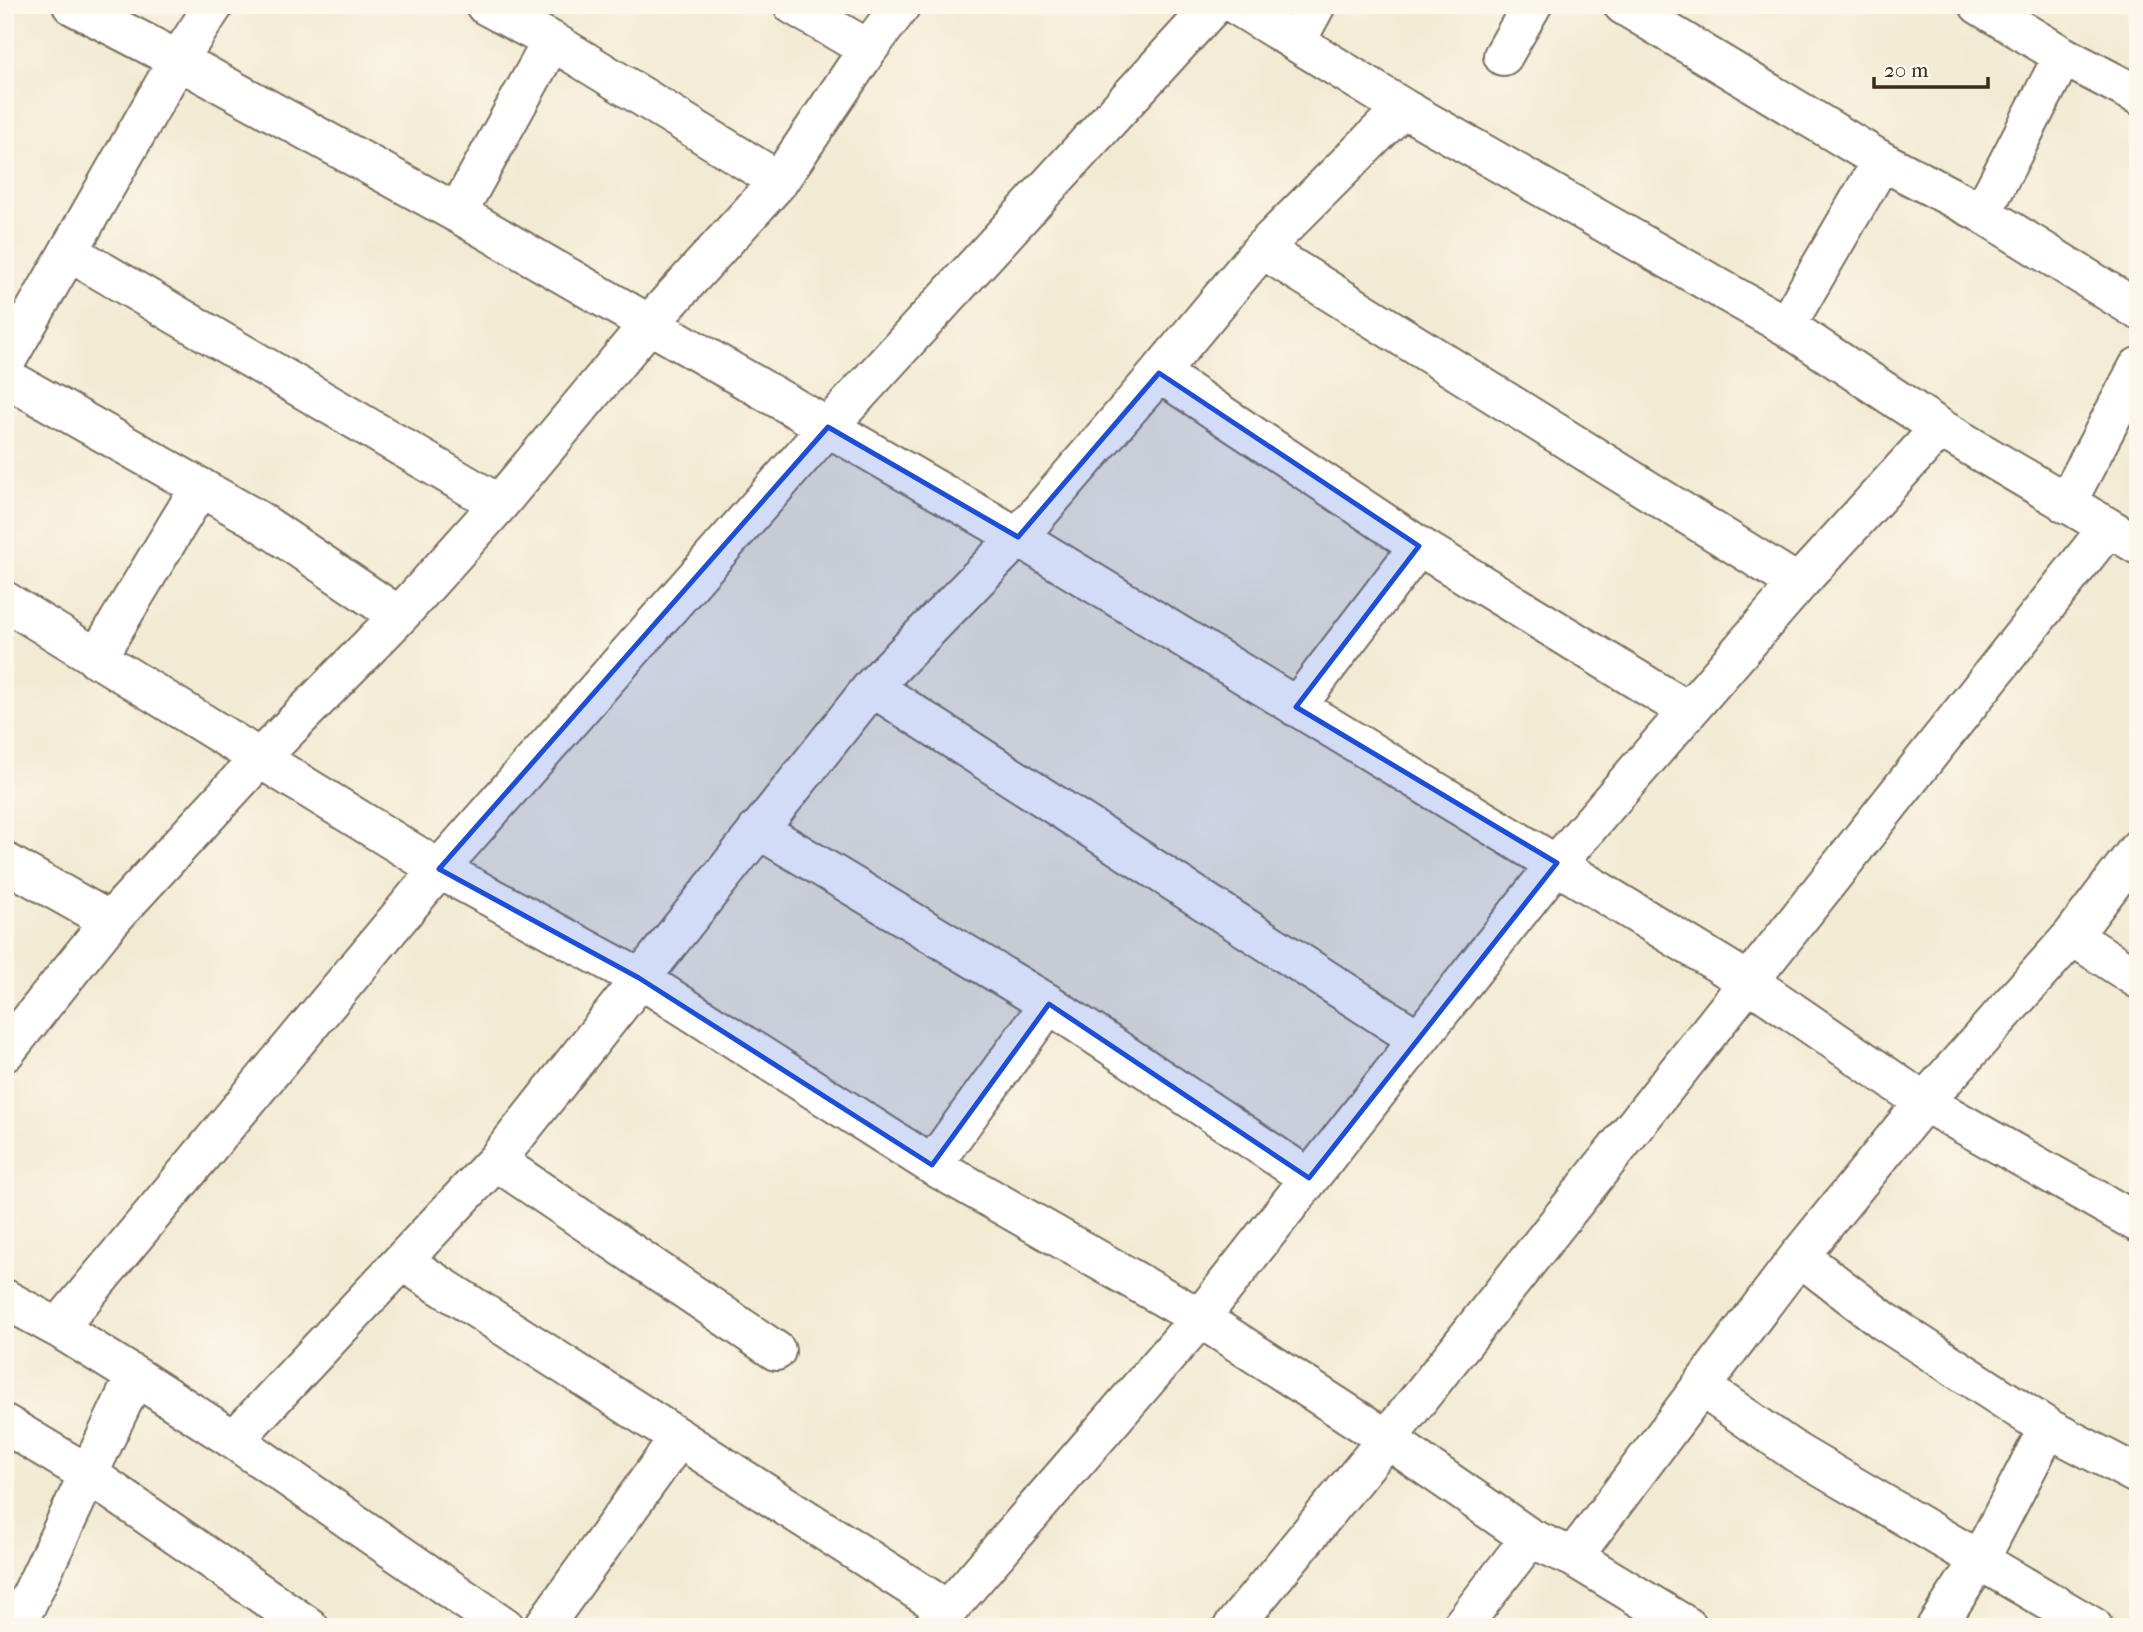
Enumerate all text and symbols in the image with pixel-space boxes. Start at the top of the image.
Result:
scale bar [1874,46,1987,90]
text: 20 m [1884,58,1929,82]

